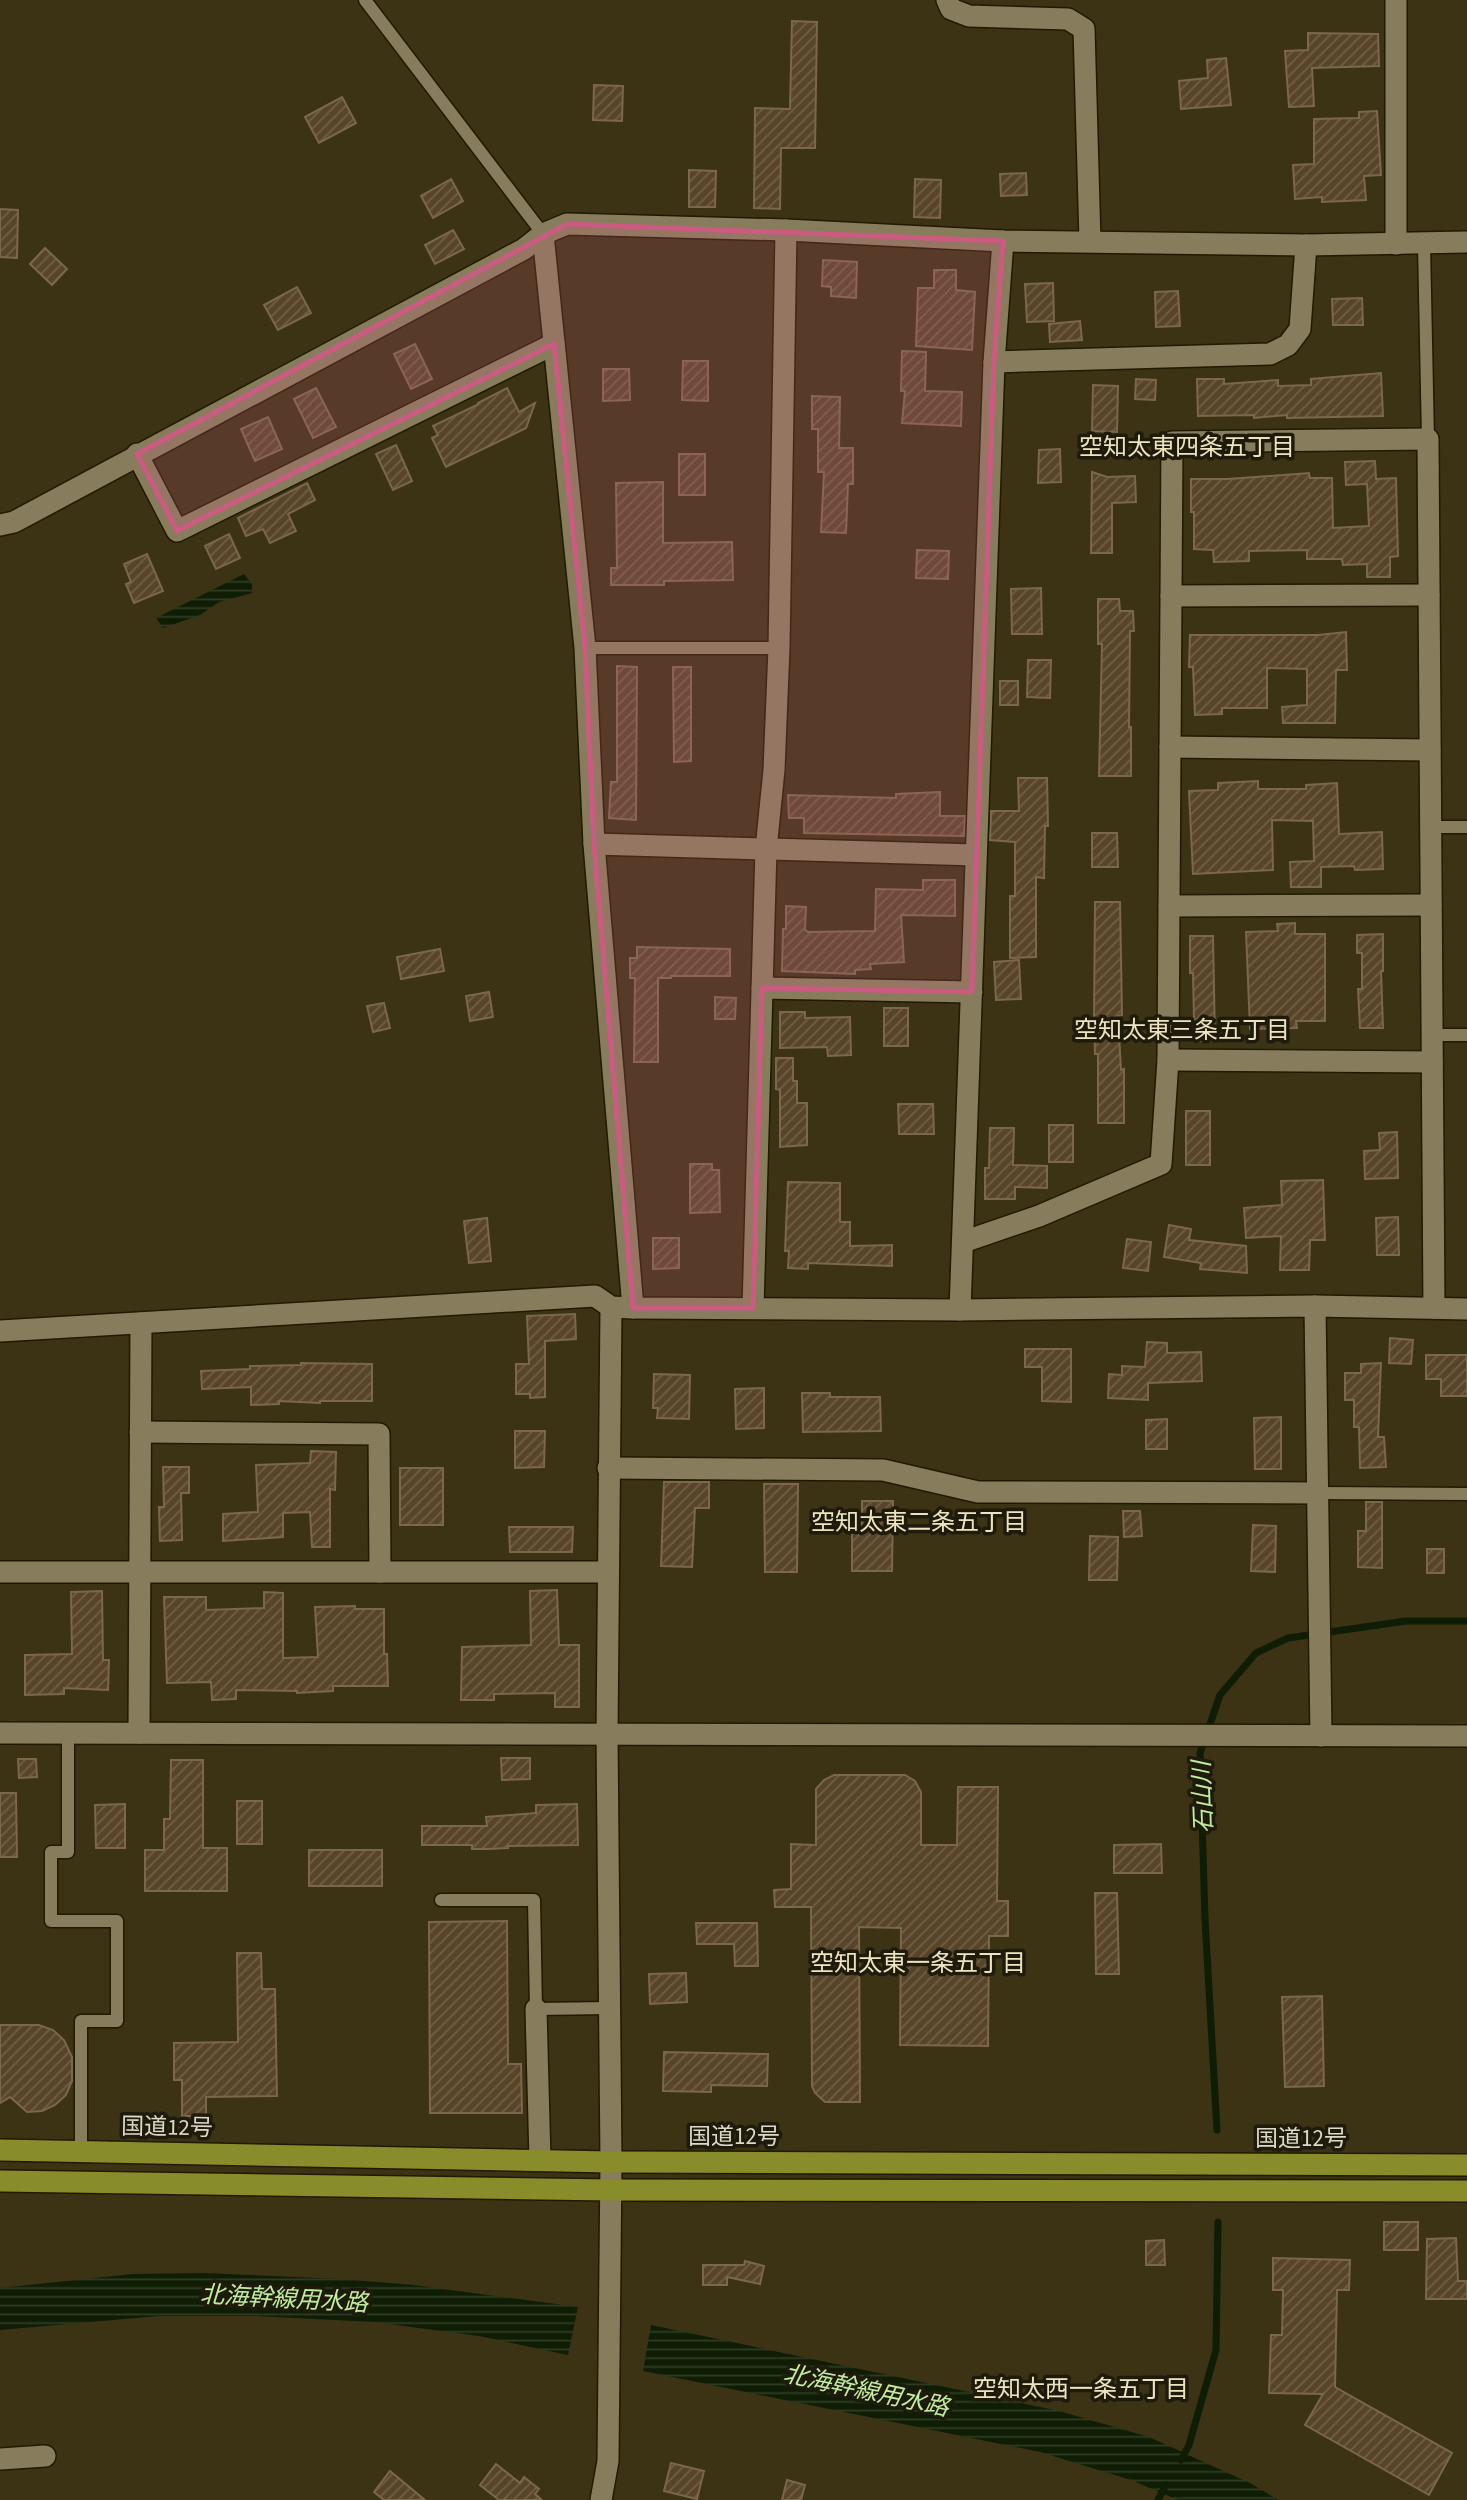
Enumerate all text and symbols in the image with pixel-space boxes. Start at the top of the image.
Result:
district label: 空知太東四条五丁目 [1079,430,1295,465]
district label: 空知太東三条五丁目 [1074,1013,1290,1048]
district label: 空知太東二条五丁目 [811,1505,1027,1540]
water label: 石山川 [1184,1757,1222,1834]
district label: 空知太東一条五丁目 [810,1946,1026,1981]
street label: 国道12号 [121,2110,213,2144]
street label: 国道12号 [688,2120,780,2153]
street label: 国道12号 [1255,2122,1347,2155]
water label: 北海幹線用水路 [199,2277,371,2321]
water label: 北海幹線用水路 [780,2356,954,2426]
district label: 空知太西一条五丁目 [973,2372,1189,2407]

